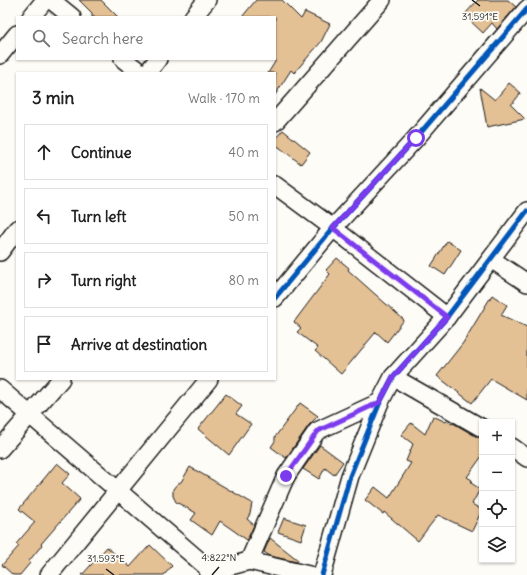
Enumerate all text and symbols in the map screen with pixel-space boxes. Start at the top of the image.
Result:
text: 31.591°E [462,10,498,23]
search box [16,16,276,60]
icon: search [30,27,52,49]
text: Search here [62,29,143,48]
text: 3 min [32,87,74,109]
text: Walk · 170 m [188,90,260,107]
route start [407,129,425,147]
icon: ahead [33,141,55,163]
text: Continue [71,143,132,162]
text: 40 m [228,144,259,161]
icon: left [33,205,55,227]
text: Turn left [71,207,126,226]
text: 50 m [228,208,259,225]
icon: right [33,269,55,291]
text: Turn right [71,271,136,290]
text: 80 m [228,272,259,289]
icon: arrive [33,333,55,355]
text: Arrive at destination [71,335,207,354]
map controls [479,419,515,563]
button: + [479,419,515,455]
button: − [479,455,515,491]
route end [277,467,295,485]
button: locate [479,491,515,527]
button: layers [479,527,515,563]
text: 4.822°N [202,551,236,564]
text: 31.593°E [87,552,125,565]

